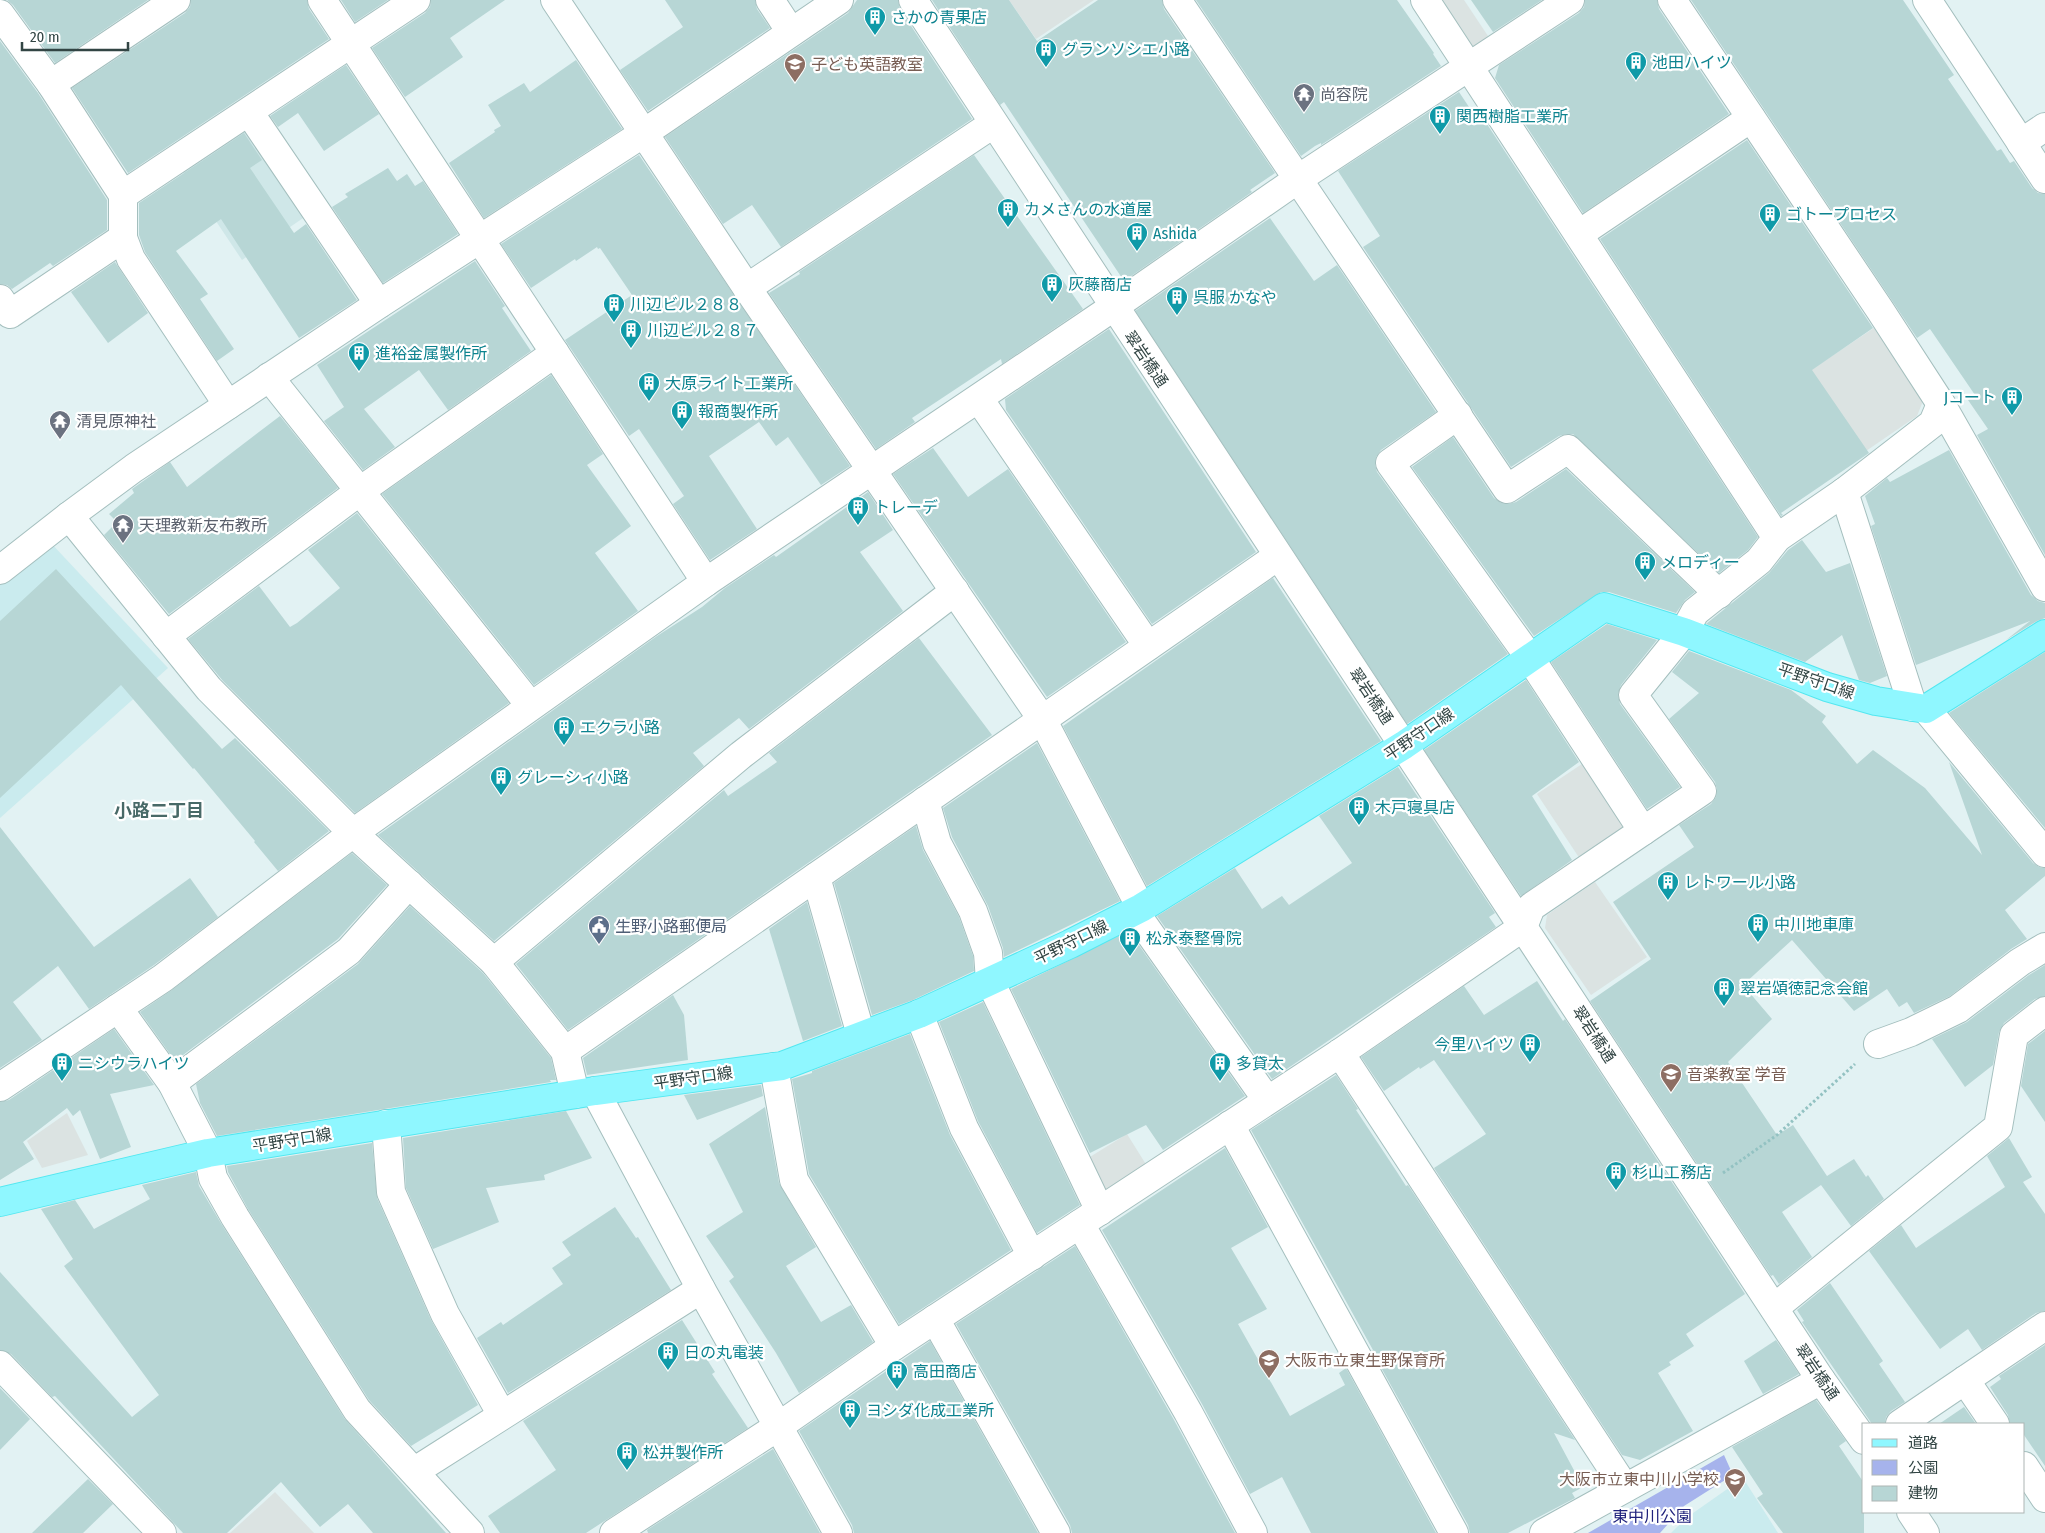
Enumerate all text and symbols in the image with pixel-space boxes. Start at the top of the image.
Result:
building icon: さかの青果店 [863,5,887,36]
place label: さかの青果店 [891,8,987,27]
scale bar [22,20,129,52]
text: 20 m [30,28,60,46]
building icon: グランソシエ小路 [1034,37,1058,68]
place label: グランソシエ小路 [1062,40,1190,59]
building icon: 池田ハイツ [1624,50,1648,81]
school or university icon: 子ども英語教室 [783,52,807,83]
place label: 池田ハイツ [1652,53,1732,72]
place label: 子ども英語教室 [811,55,923,74]
temple icon: 尚容院 [1292,82,1316,113]
place label: 尚容院 [1320,85,1368,104]
building icon: 関西樹脂工業所 [1428,104,1452,135]
place label: 関西樹脂工業所 [1456,107,1568,126]
building icon: カメさんの水道屋 [996,197,1020,228]
place label: カメさんの水道屋 [1024,200,1152,219]
building icon: ゴトープロセス [1758,202,1782,233]
place label: ゴトープロセス [1786,205,1897,224]
building icon: Ashida [1125,221,1149,252]
place label: Ashida [1153,224,1197,243]
building icon: 灰藤商店 [1040,272,1064,303]
place label: 灰藤商店 [1068,275,1132,294]
building icon: 呉服 かなや [1165,285,1189,316]
place label: 呉服 かなや [1193,288,1277,307]
building icon: 川辺ビル２８８ [602,292,626,323]
place label: 川辺ビル２８８ [630,295,742,314]
building icon: 川辺ビル２８７ [619,318,643,349]
place label: 川辺ビル２８７ [647,321,759,340]
street label: 翠岩橋通 [1120,327,1172,391]
building icon: 進裕金属製作所 [347,341,371,372]
place label: 進裕金属製作所 [375,344,487,363]
building icon: 大原ライト工業所 [637,371,661,402]
place label: 大原ライト工業所 [665,374,793,393]
building icon: Jコート [2000,385,2024,416]
place label: Jコート [1944,388,1996,407]
building icon: 報商製作所 [670,399,694,430]
place label: 報商製作所 [698,402,778,421]
temple icon: 清見原神社 [48,409,72,440]
place label: 清見原神社 [76,412,156,431]
building icon: トレーデ [846,495,870,526]
place label: トレーデ [874,498,938,517]
temple icon: 天理教新友布教所 [111,513,135,544]
place label: 天理教新友布教所 [139,516,267,535]
building icon: メロディー [1633,550,1657,581]
place label: メロディー [1661,553,1740,572]
street label: 平野守口線 [1775,659,1857,703]
street label: 翠岩橋通 [1345,664,1397,728]
street label: 平野守口線 [1381,704,1457,764]
building icon: エクラ小路 [552,715,576,746]
place label: エクラ小路 [580,718,660,737]
building icon: グレーシィ小路 [489,765,513,796]
place label: グレーシィ小路 [517,768,629,787]
building icon: 木戸寝具店 [1347,795,1371,826]
place label: 木戸寝具店 [1375,798,1455,817]
district label: 小路二丁目 [114,800,204,822]
building icon: レトワール小路 [1656,870,1680,901]
place label: レトワール小路 [1684,873,1796,892]
building icon: 中川地車庫 [1746,912,1770,943]
public building icon: 生野小路郵便局 [587,914,611,945]
place label: 中川地車庫 [1774,915,1854,934]
street label: 平野守口線 [1031,916,1111,968]
place label: 生野小路郵便局 [615,917,727,936]
building icon: 松永泰整骨院 [1118,926,1142,957]
place label: 松永泰整骨院 [1146,929,1242,948]
building icon: 翠岩頌徳記念会館 [1712,976,1736,1007]
place label: 翠岩頌徳記念会館 [1740,979,1868,998]
street label: 翠岩橋通 [1569,1002,1619,1066]
building icon: 今里ハイツ [1518,1032,1542,1063]
place label: 今里ハイツ [1434,1035,1514,1054]
building icon: ニシウラハイツ [50,1051,74,1082]
building icon: 多貸太 [1208,1051,1232,1082]
place label: ニシウラハイツ [78,1054,190,1073]
place label: 多貸太 [1236,1054,1284,1073]
school or university icon: 音楽教室 学音 [1659,1062,1683,1093]
street label: 平野守口線 [652,1063,734,1093]
place label: 音楽教室 学音 [1687,1065,1787,1084]
street label: 平野守口線 [251,1124,333,1156]
building icon: 杉山工務店 [1604,1160,1628,1191]
place label: 杉山工務店 [1632,1163,1712,1182]
building icon: 日の丸電装 [656,1340,680,1371]
street label: 翠岩橋通 [1791,1340,1843,1404]
place label: 日の丸電装 [684,1343,764,1362]
school or university icon: 大阪市立東生野保育所 [1257,1348,1281,1379]
place label: 大阪市立東生野保育所 [1285,1351,1445,1370]
building icon: 高田商店 [885,1359,909,1390]
place label: 高田商店 [913,1362,977,1381]
building icon: ヨシダ化成工業所 [838,1398,862,1429]
place label: ヨシダ化成工業所 [866,1401,994,1420]
legend [1862,1423,2025,1513]
text: 道路 [1908,1434,1938,1452]
building icon: 松井製作所 [615,1440,639,1471]
place label: 松井製作所 [643,1443,723,1462]
text: 公園 [1908,1459,1938,1477]
school or university icon: 大阪市立東中川小学校 [1723,1467,1747,1498]
place label: 大阪市立東中川小学校 [1559,1470,1719,1489]
text: 建物 [1908,1484,1938,1502]
park label: 東中川公園 [1612,1507,1692,1526]

